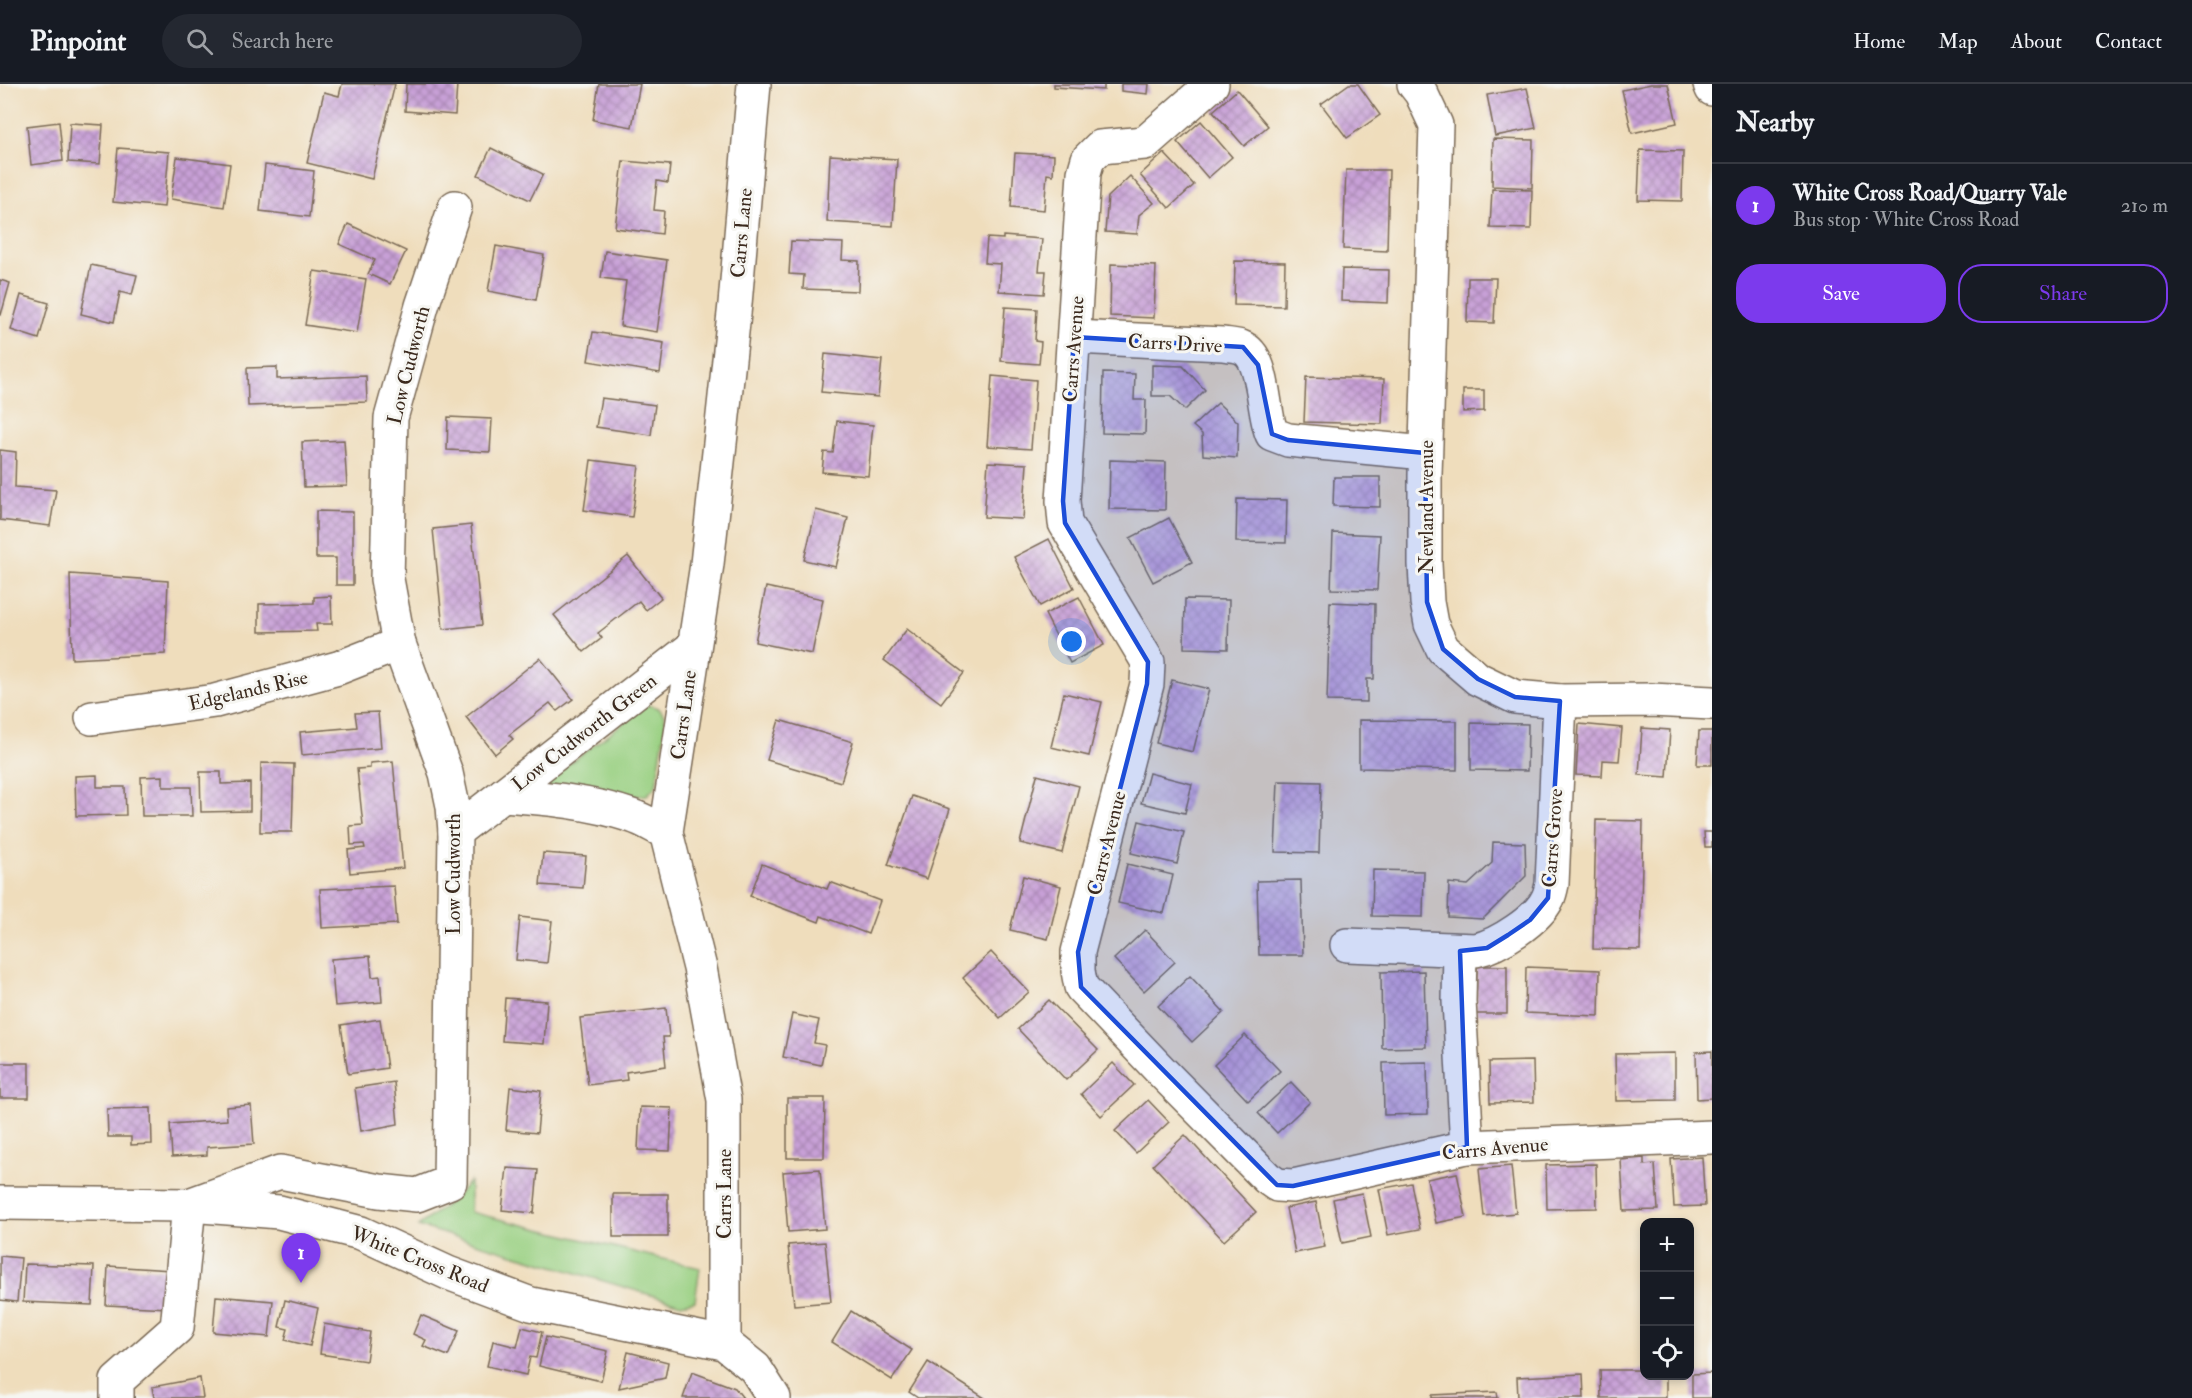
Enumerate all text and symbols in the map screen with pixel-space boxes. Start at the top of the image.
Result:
search box [162,14,582,68]
text: Pinpoint [30,24,126,59]
icon: search [183,25,216,58]
text: Search here [231,27,333,55]
text: Home [1853,28,1905,55]
text: Map [1938,28,1978,55]
text: About [2011,28,2062,55]
text: Contact [2095,28,2162,55]
text: Nearby [1736,107,1814,139]
text: White Cross Road/Quarry Vale [1793,179,2067,207]
street label: Carrs Lane [725,187,758,279]
text: 1 [1752,193,1759,218]
text: 210 m [2121,193,2168,218]
text: Bus stop · White Cross Road [1793,207,2019,232]
button: Save [1736,264,1946,323]
button: Share [1958,264,2168,323]
street label: Carrs Avenue [1057,295,1090,403]
street label: Low Cudworth [382,303,435,427]
street label: Carrs Drive [1127,329,1223,358]
street label: Newland Avenue [1414,440,1439,574]
your location [1057,627,1086,656]
street label: Edgelands Rise [186,665,310,716]
street label: Low Cudworth Green [507,668,662,797]
street label: Carrs Lane [665,669,702,761]
street label: Carrs Avenue [1081,788,1132,898]
street label: Carrs Grove [1537,788,1568,888]
street label: Low Cudworth [441,813,466,935]
street label: Carrs Avenue [1441,1131,1549,1166]
street label: Carrs Lane [712,1149,737,1239]
map controls [1640,1218,1694,1380]
button: + [1640,1218,1694,1272]
street label: White Cross Road [346,1220,493,1299]
pin: 1 [282,1234,320,1283]
button: − [1640,1272,1694,1326]
button: locate [1640,1326,1694,1380]

